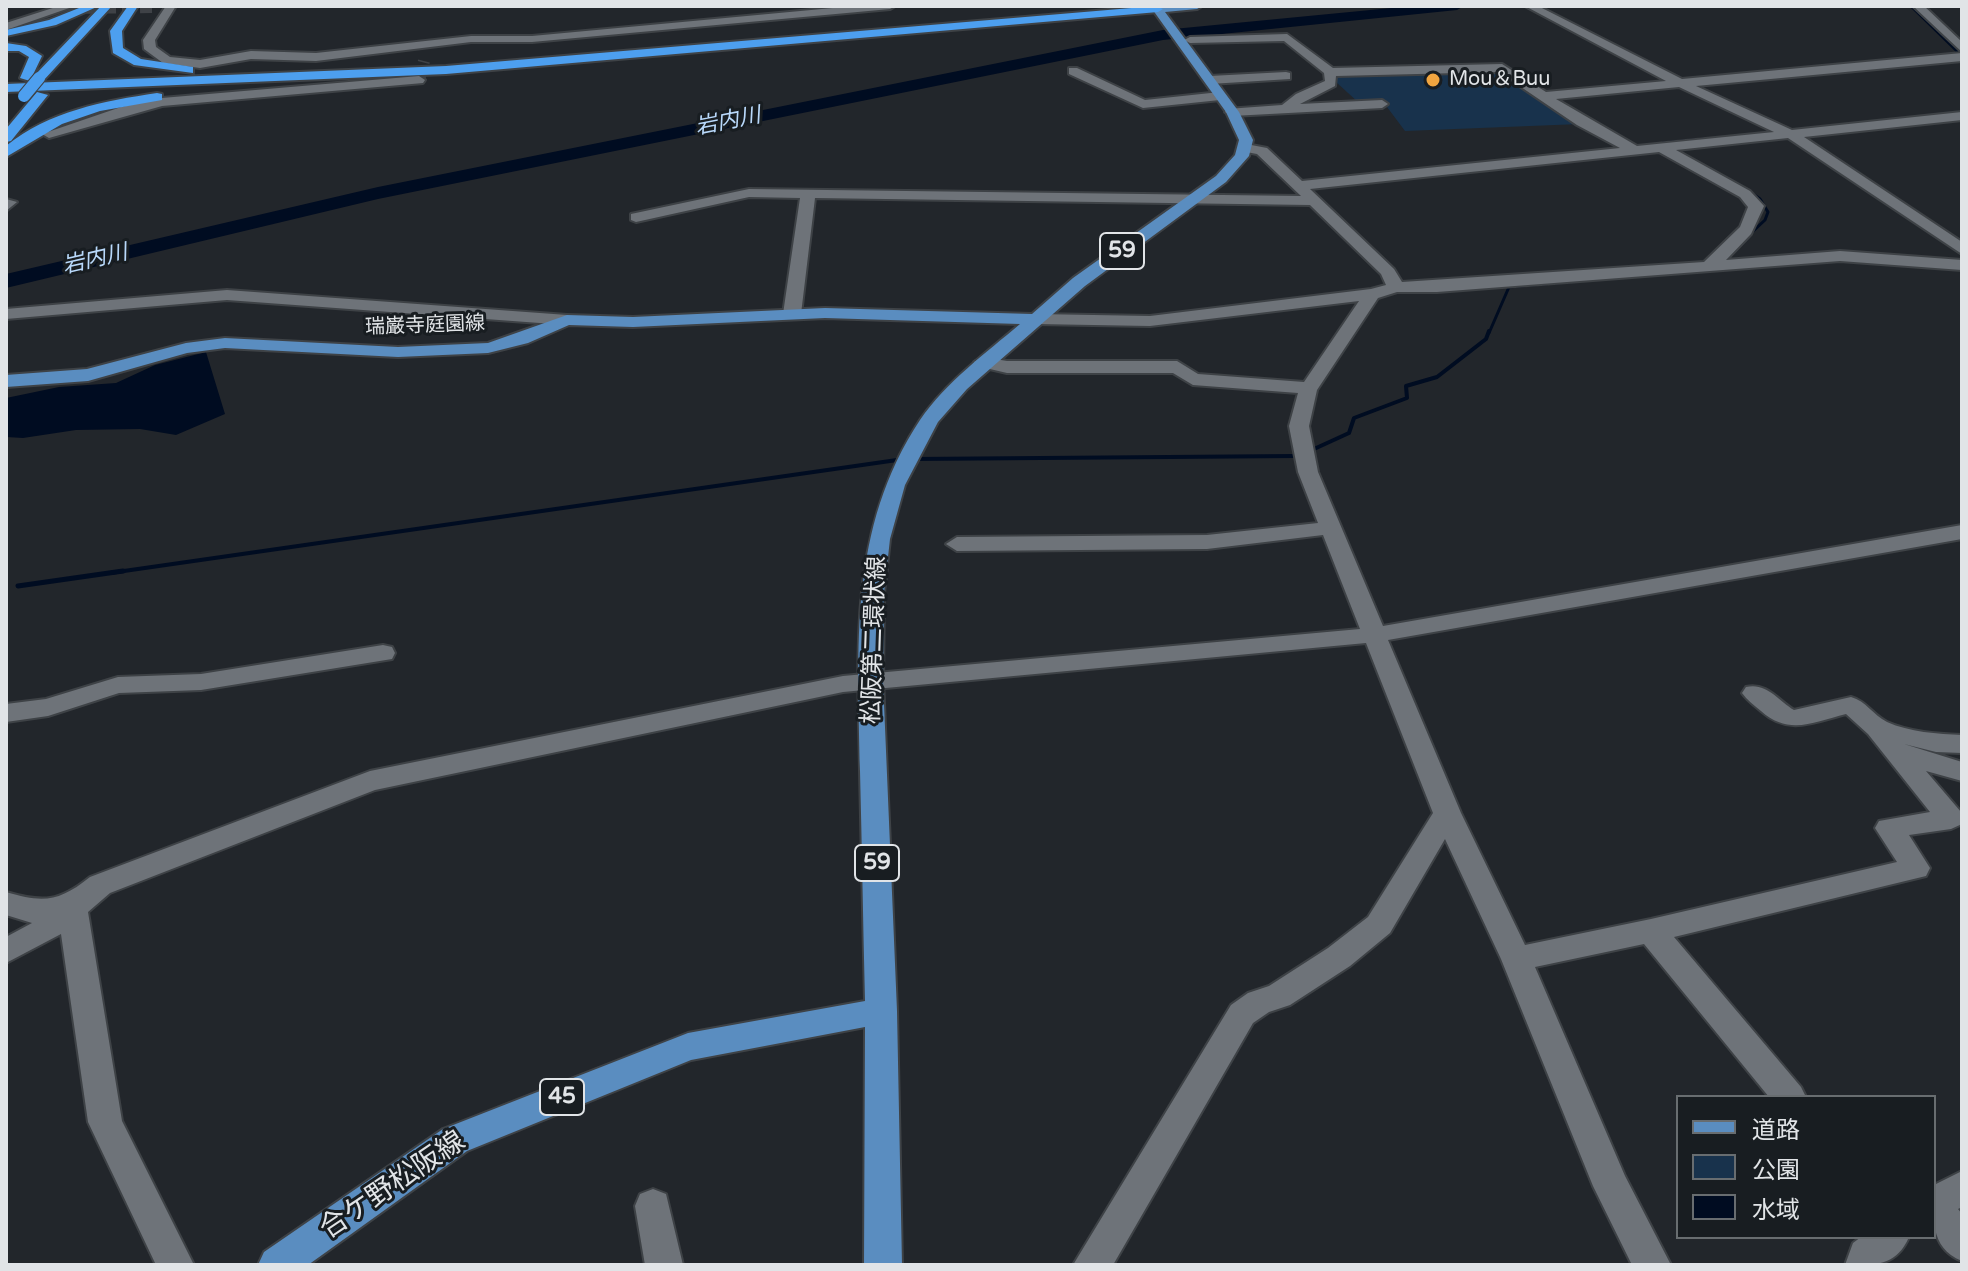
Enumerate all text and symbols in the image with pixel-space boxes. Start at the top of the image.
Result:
place label: Mou＆Buu [1449,68,1550,92]
marker: Mou＆Buu [1424,71,1442,89]
water label: 岩内川 [693,103,763,141]
road number: 59 [1100,233,1144,269]
water label: 岩内川 [60,240,130,280]
street label: 瑞巌寺庭園線 [365,312,485,340]
street label: 松阪第二環状線 [858,556,892,724]
road number: 59 [855,845,899,881]
road number: 45 [540,1079,584,1115]
legend [1676,1095,1936,1239]
text: 道路 [1752,1116,1800,1145]
street label: 合ケ野松阪線 [314,1125,472,1247]
text: 公園 [1752,1156,1800,1185]
text: 水域 [1752,1196,1800,1225]

